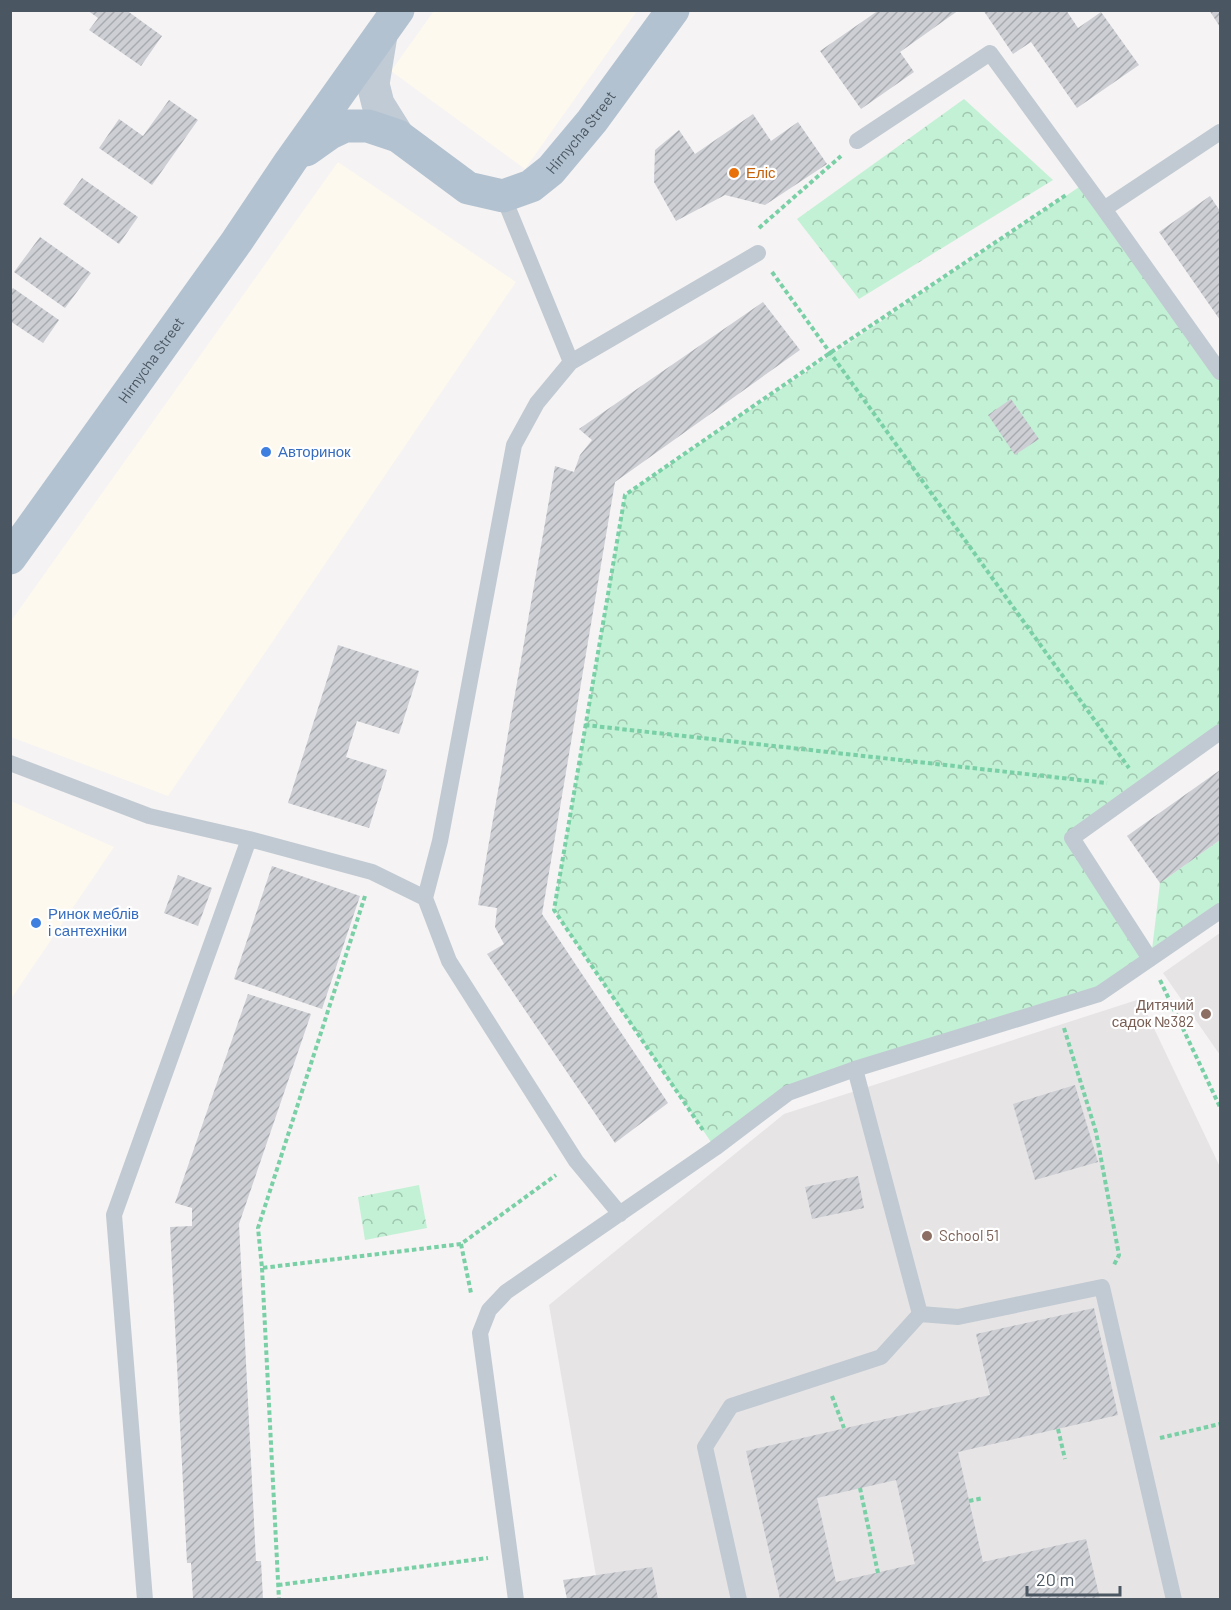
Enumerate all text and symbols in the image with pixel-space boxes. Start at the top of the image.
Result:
street label: Hirnycha Street [542,87,619,177]
place label: Еліс [746,163,776,181]
marker: Еліс [727,166,741,180]
street label: Hirnycha Street [114,313,187,406]
place label: Авторинок [278,442,351,460]
marker: Авторинок [259,445,273,459]
place label: Ринок меблів і сантехніки [48,904,139,939]
marker: Ринок меблів і сантехніки [29,916,43,930]
place label: Дитячий садок №382 [1112,995,1194,1030]
marker: Дитячий садок №382 [1199,1007,1213,1021]
place label: School 51 [939,1226,999,1244]
marker: School 51 [920,1229,934,1243]
scale bar [1027,1559,1120,1597]
text: 20 m [1036,1568,1074,1590]

